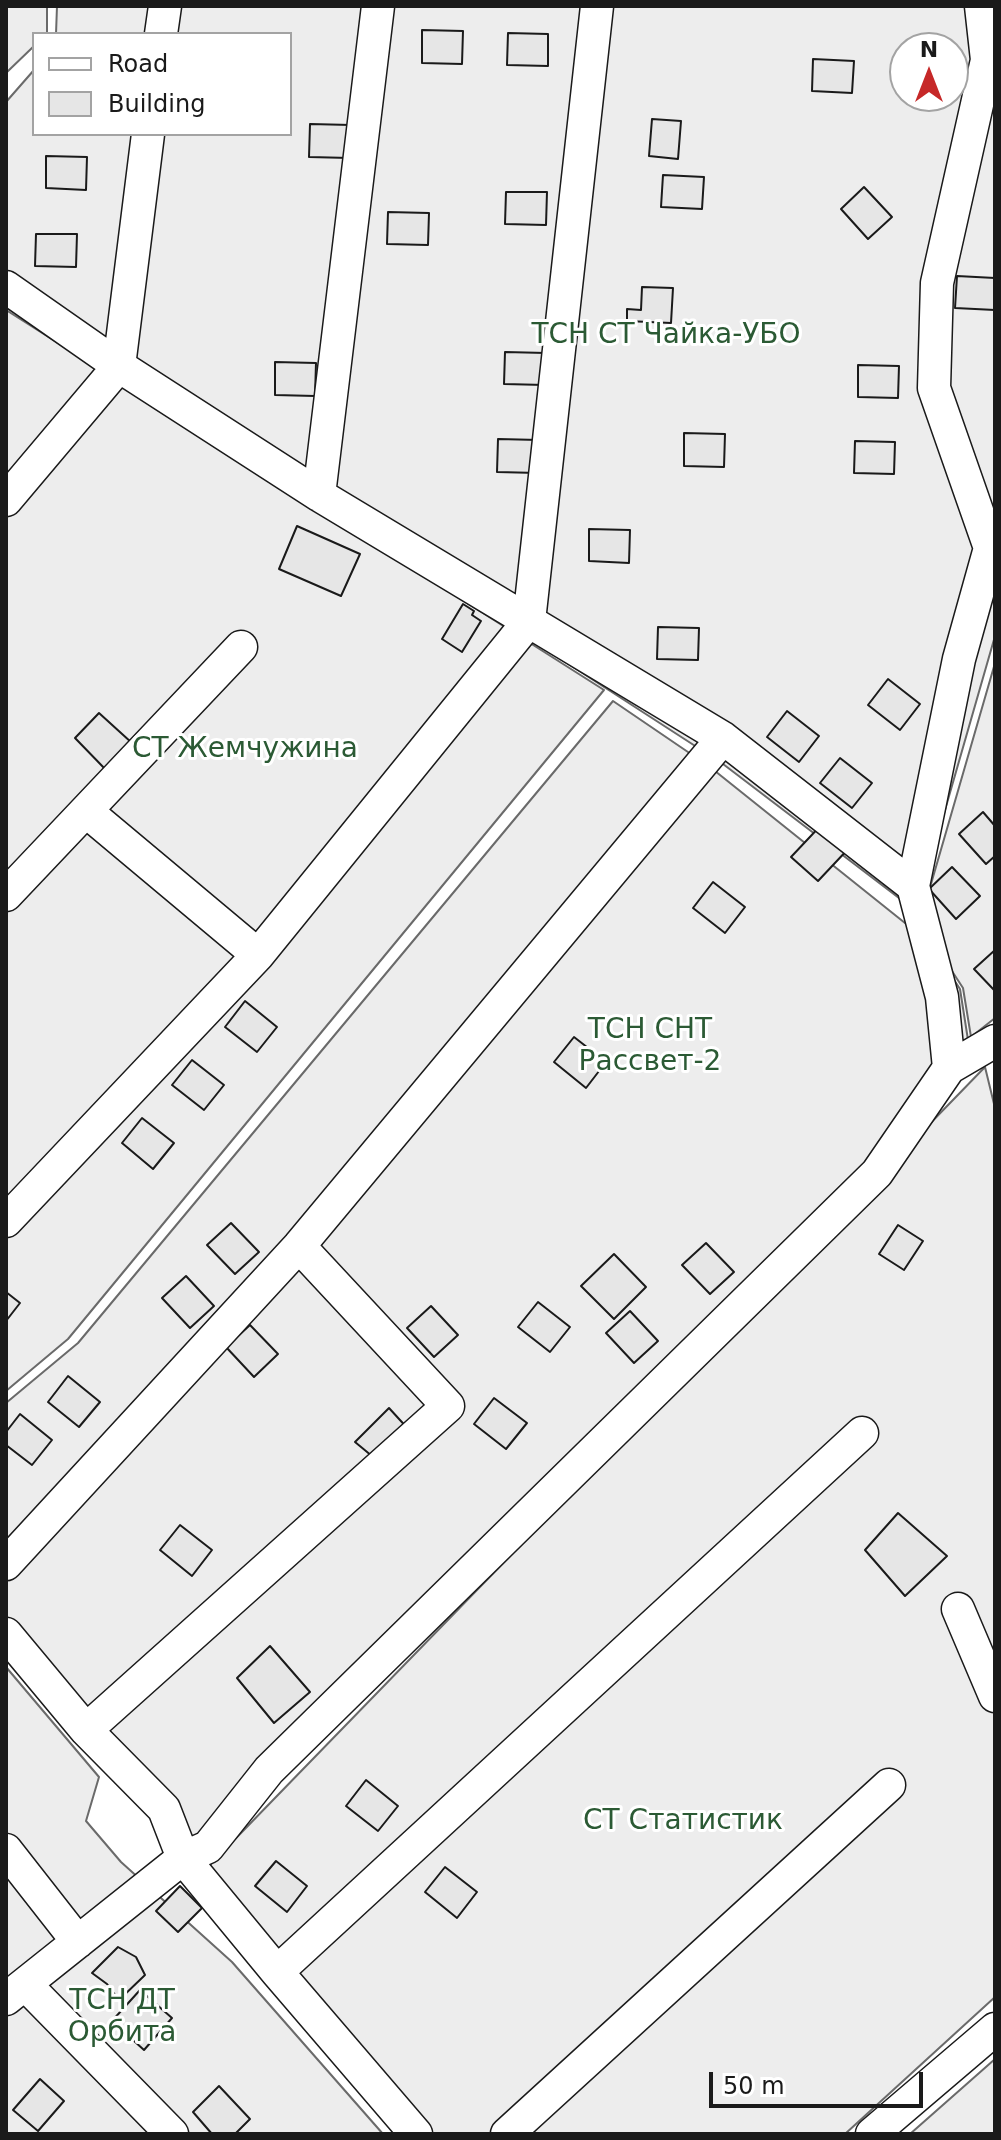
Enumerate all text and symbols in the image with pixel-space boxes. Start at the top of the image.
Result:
legend [32,32,292,136]
north arrow [889,32,969,112]
text: N [920,37,938,62]
text: Road [108,50,168,78]
text: Building [108,90,205,118]
park label: ТСН СТ Чайка-УБО [531,319,801,353]
park label: СТ Жемчужина [132,733,358,767]
park label: ТСН СНТ Рассвет-2 [579,1014,721,1080]
park label: СТ Статистик [583,1805,783,1839]
park label: ТСН ДТ Орбита [68,1985,176,2051]
scale bar [713,2056,927,2106]
text: 50 m [723,2072,785,2100]

